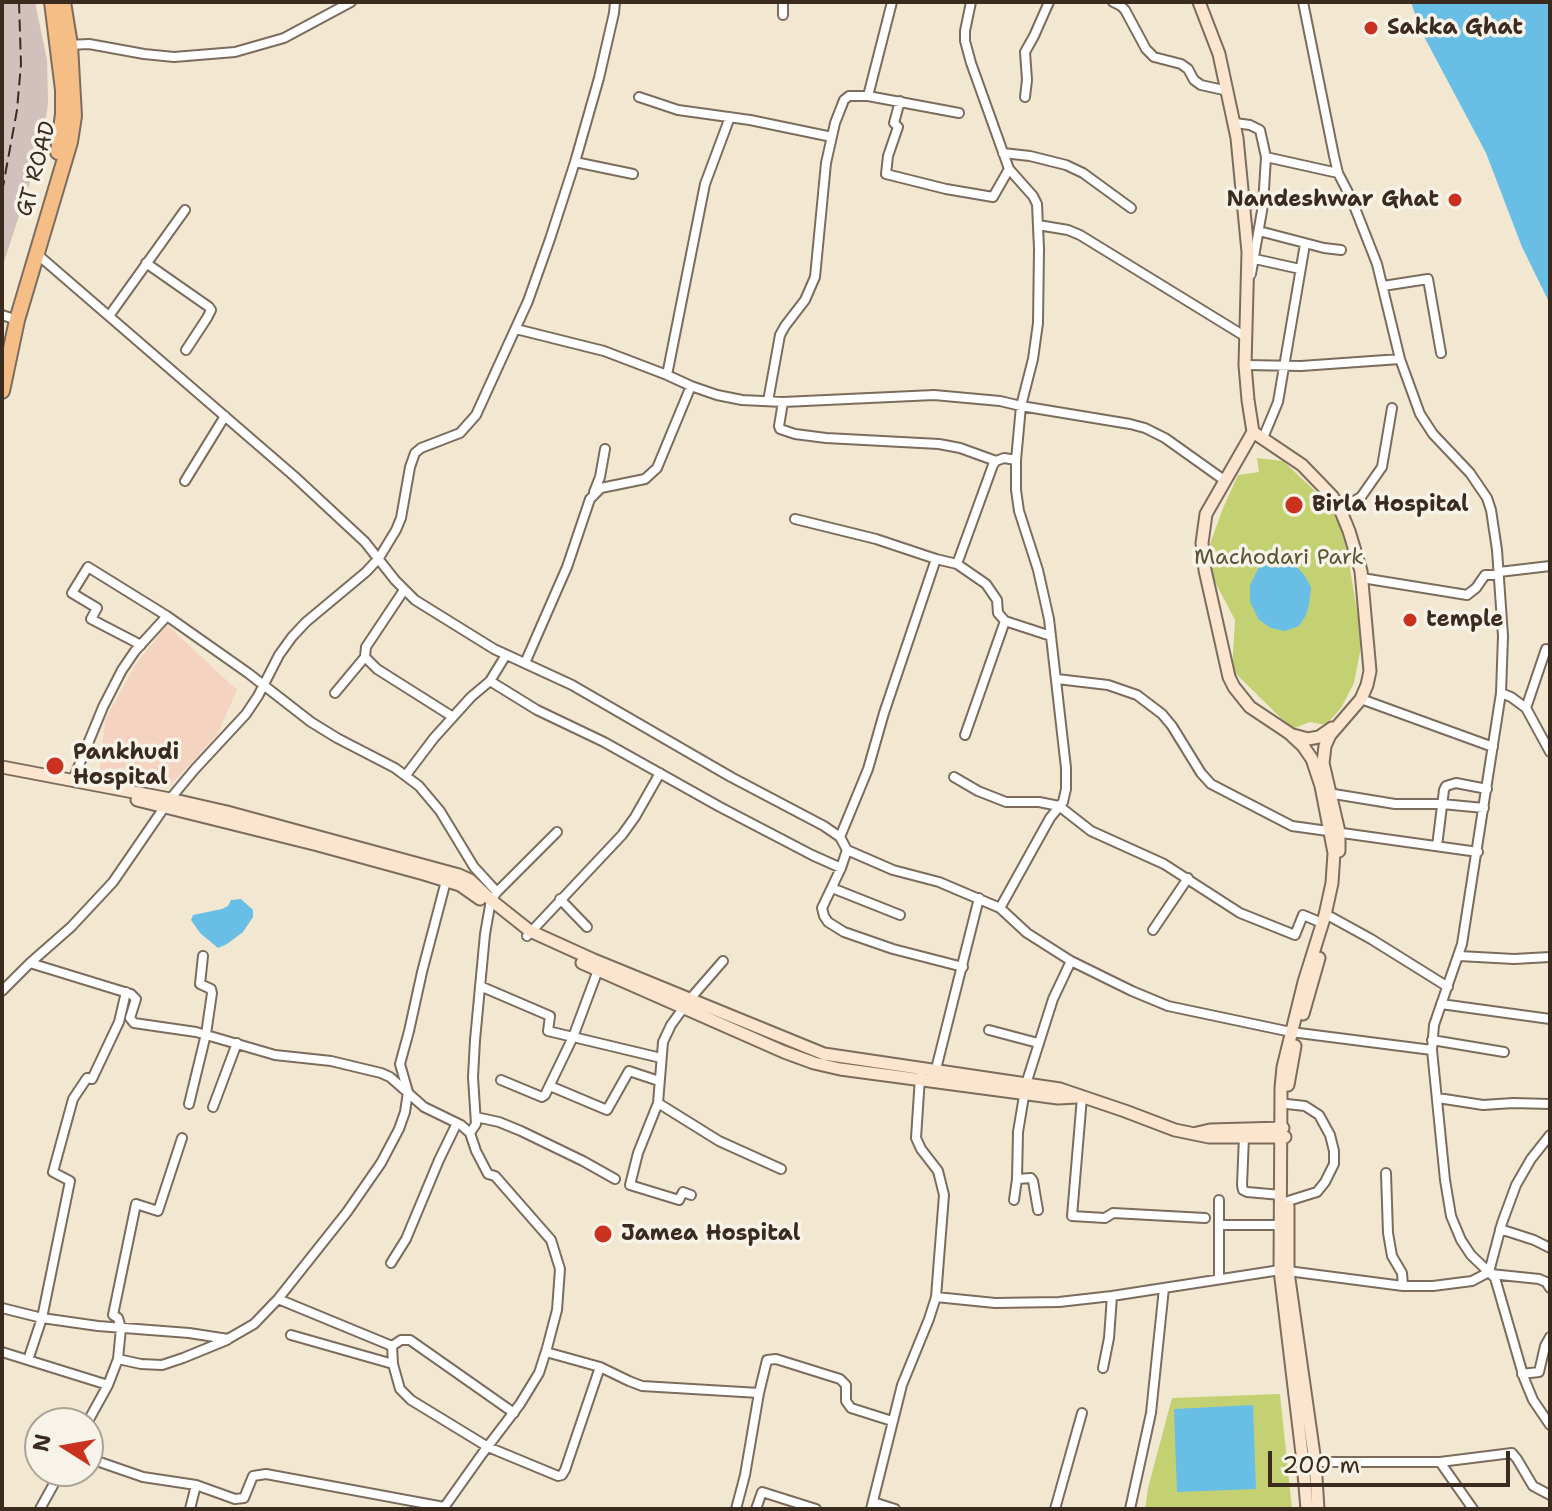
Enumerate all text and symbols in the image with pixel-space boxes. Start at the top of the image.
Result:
place label: Sakka Ghat [1387,15,1523,41]
marker: Sakka Ghat [1362,19,1380,37]
street label: GT ROAD [12,118,62,220]
place label: Nandeshwar Ghat [1227,187,1439,213]
marker: Nandeshwar Ghat [1446,191,1464,209]
place label: Birla Hospital [1312,492,1469,518]
marker: Birla Hospital [1283,494,1305,516]
park label: Machodari Park [1194,545,1364,571]
place label: temple [1426,607,1504,633]
marker: temple [1401,611,1419,629]
place label: Pankhudi Hospital [73,740,179,792]
marker: Pankhudi Hospital [44,755,66,777]
place label: Jamea Hospital [621,1221,800,1247]
marker: Jamea Hospital [592,1223,614,1245]
north arrow [24,1407,104,1487]
text: N [26,1431,58,1454]
scale bar [1272,1435,1514,1485]
text: 200 m [1282,1449,1360,1481]

